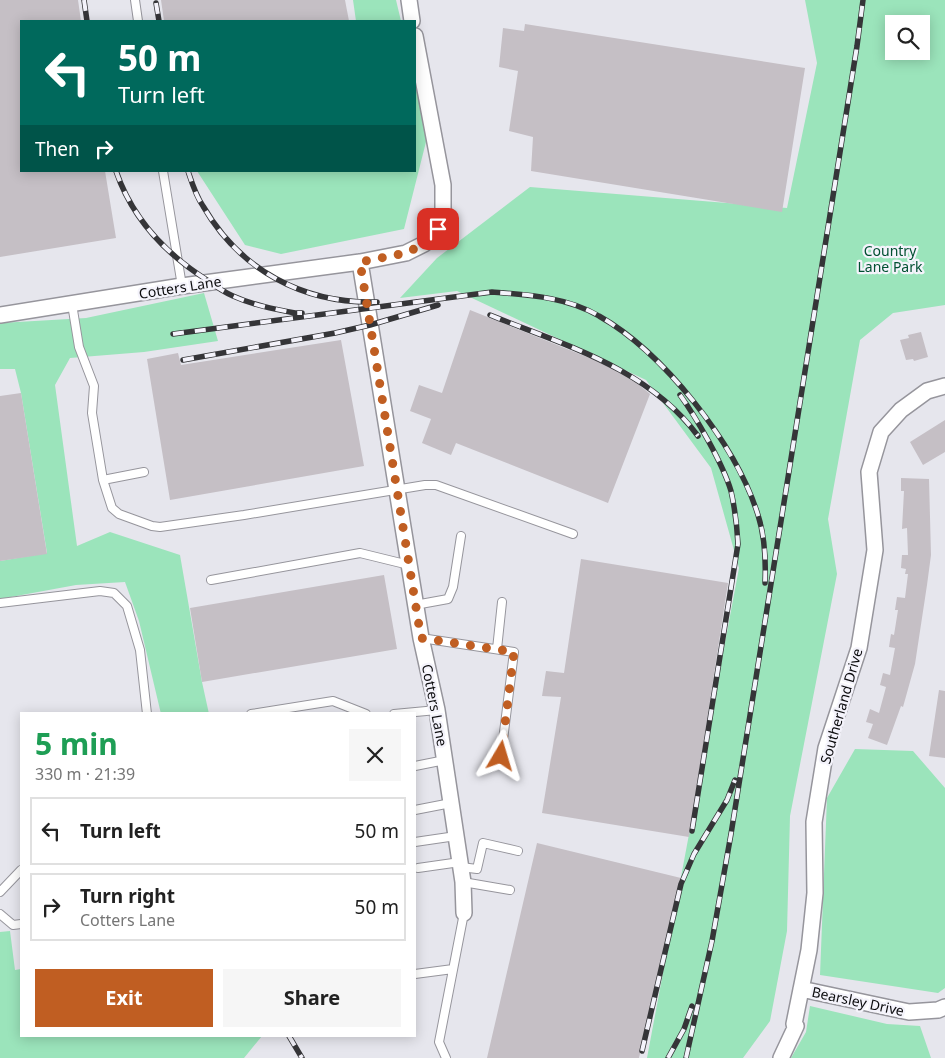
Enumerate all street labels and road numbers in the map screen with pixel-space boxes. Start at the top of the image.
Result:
street label: Cotters Lane [137,271,223,303]
street label: Southerland Drive [815,646,867,766]
street label: Cotters Lane [418,662,452,748]
street label: Bearsley Drive [810,982,906,1020]

